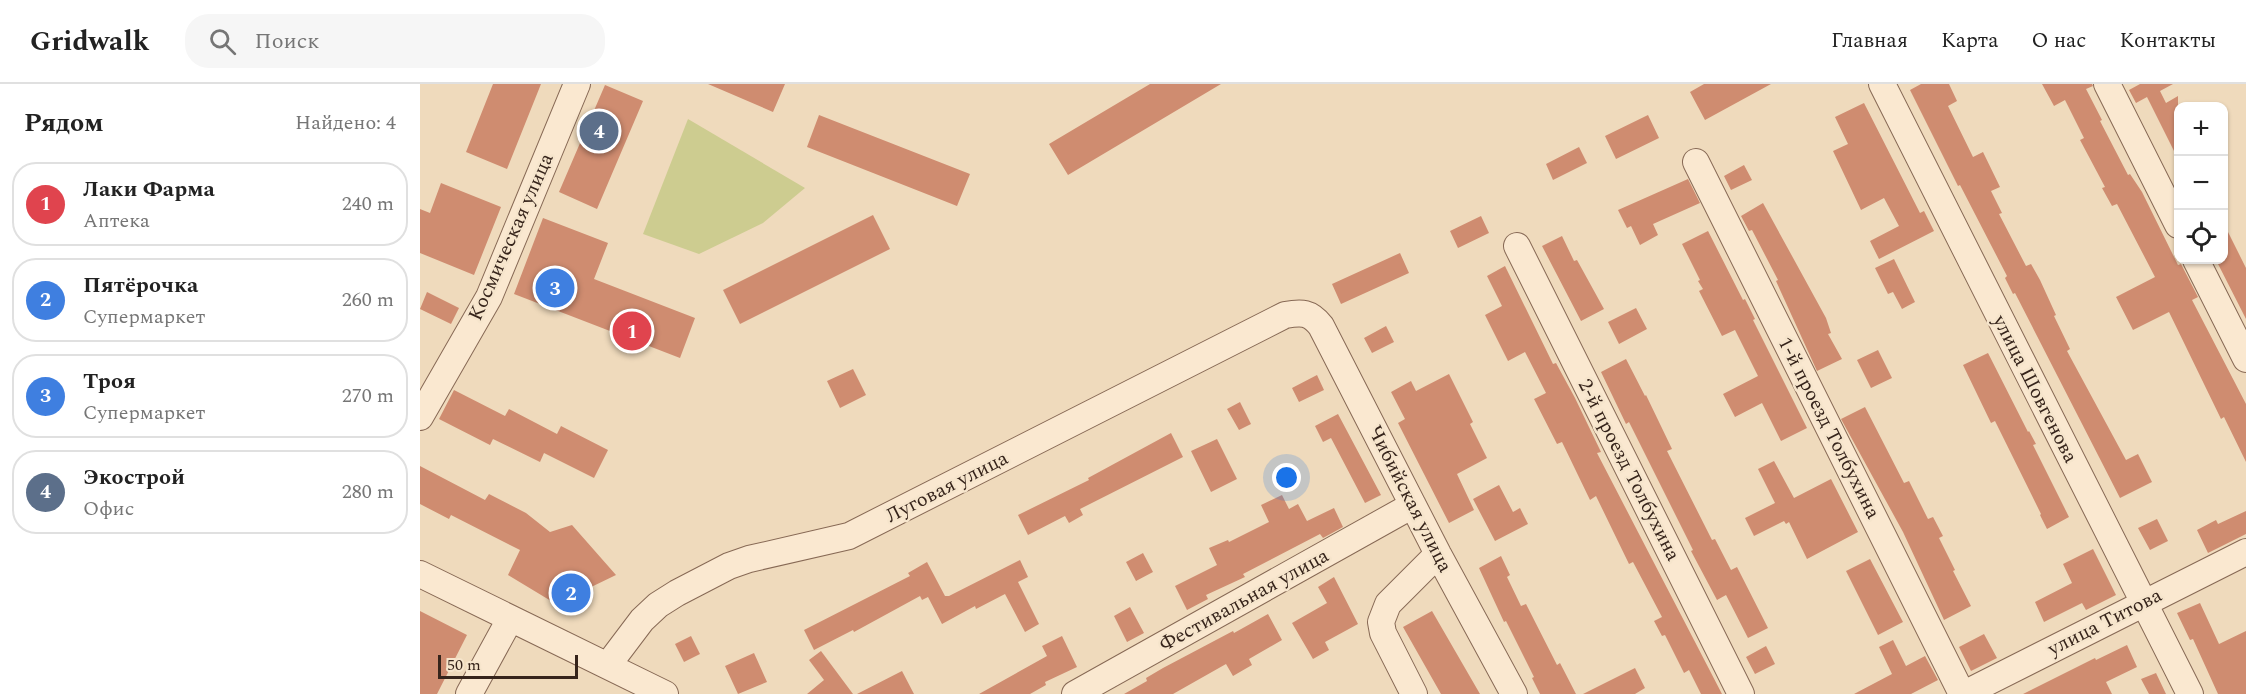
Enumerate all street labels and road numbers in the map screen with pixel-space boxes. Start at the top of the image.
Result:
street label: Космическая улица [460,148,562,326]
street label: улица Шовгенова [1984,309,2085,468]
street label: 1-й проезд Толбухина [1770,332,1888,524]
street label: 2-й проезд Толбухина [1570,374,1688,566]
street label: Чибийская улица [1360,420,1460,578]
street label: Луговая улица [881,443,1014,531]
street label: Фестивальная улица [1154,541,1335,659]
street label: улица Титова [2042,580,2168,664]

